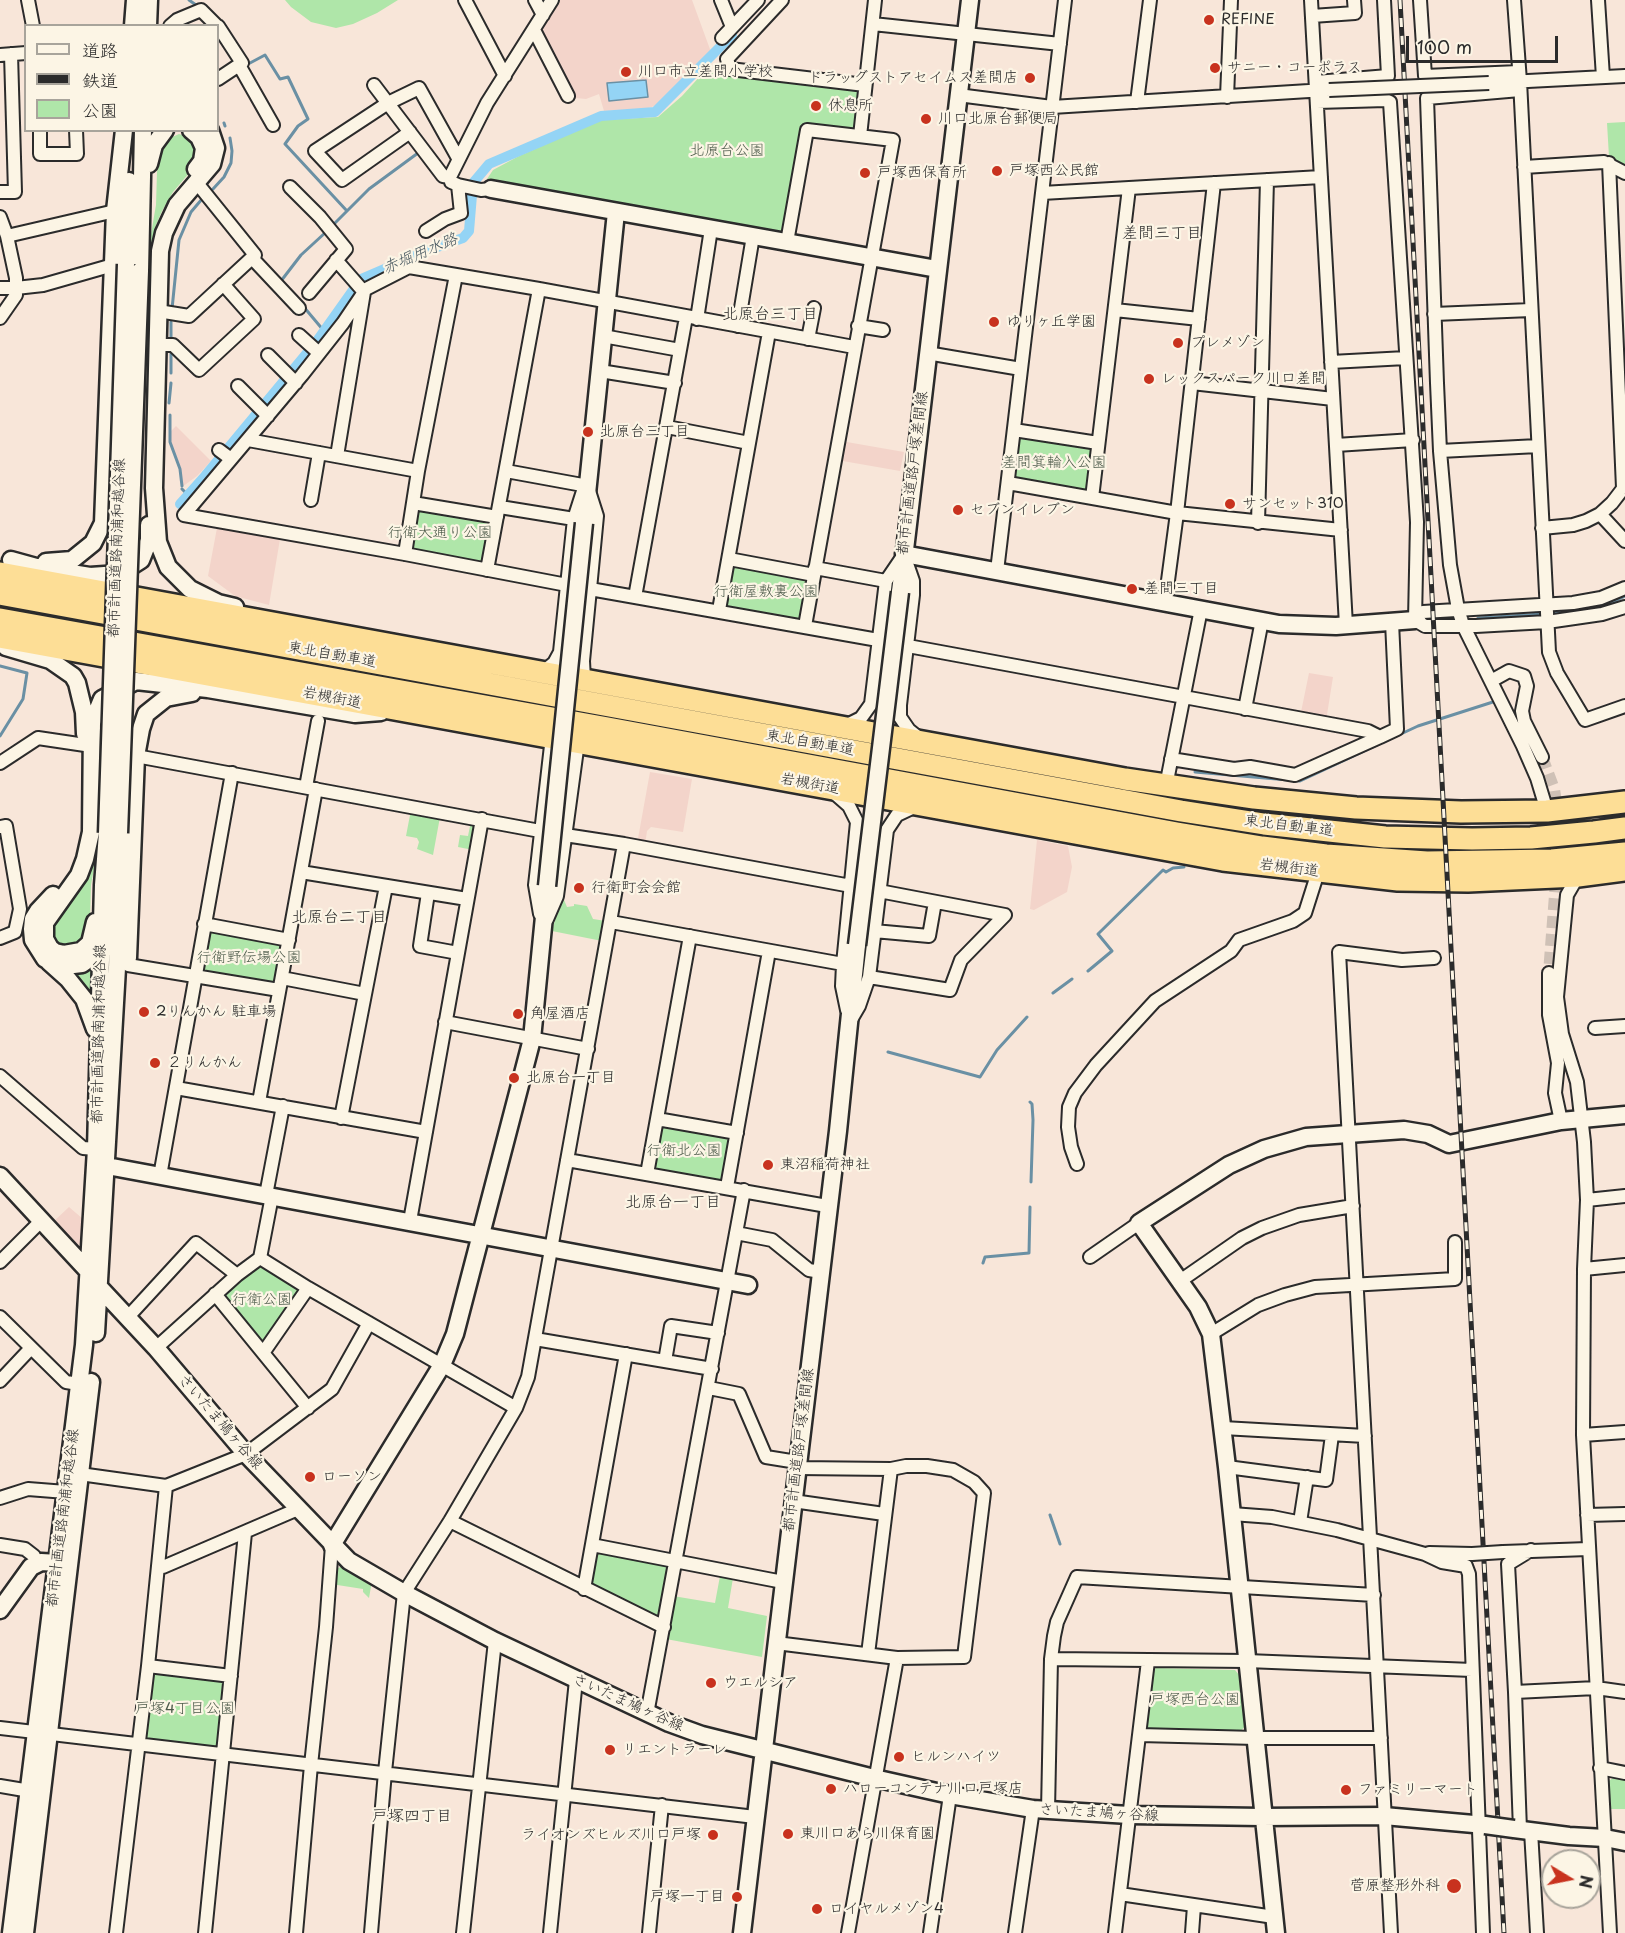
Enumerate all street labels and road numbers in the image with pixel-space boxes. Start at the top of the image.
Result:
street label: 都市計画道路戸塚差間線 [894,390,932,556]
street label: 都市計画道路南浦和越谷線 [105,458,129,638]
street label: 東北自動車道 [286,638,378,672]
street label: 岩槻街道 [301,683,363,713]
street label: 東北自動車道 [764,726,856,760]
street label: 岩槻街道 [779,770,841,798]
street label: 東北自動車道 [1243,812,1335,840]
street label: 岩槻街道 [1258,855,1320,881]
street label: 都市計画道路南浦和越谷線 [88,944,110,1124]
street label: 都市計画道路戸塚差間線 [780,1367,818,1533]
street label: さいたま鳩ヶ谷線 [174,1371,266,1473]
street label: 都市計画道路南浦和越谷線 [43,1428,83,1608]
street label: さいたま鳩ヶ谷線 [570,1670,686,1736]
street label: さいたま鳩ヶ谷線 [1039,1801,1159,1825]

